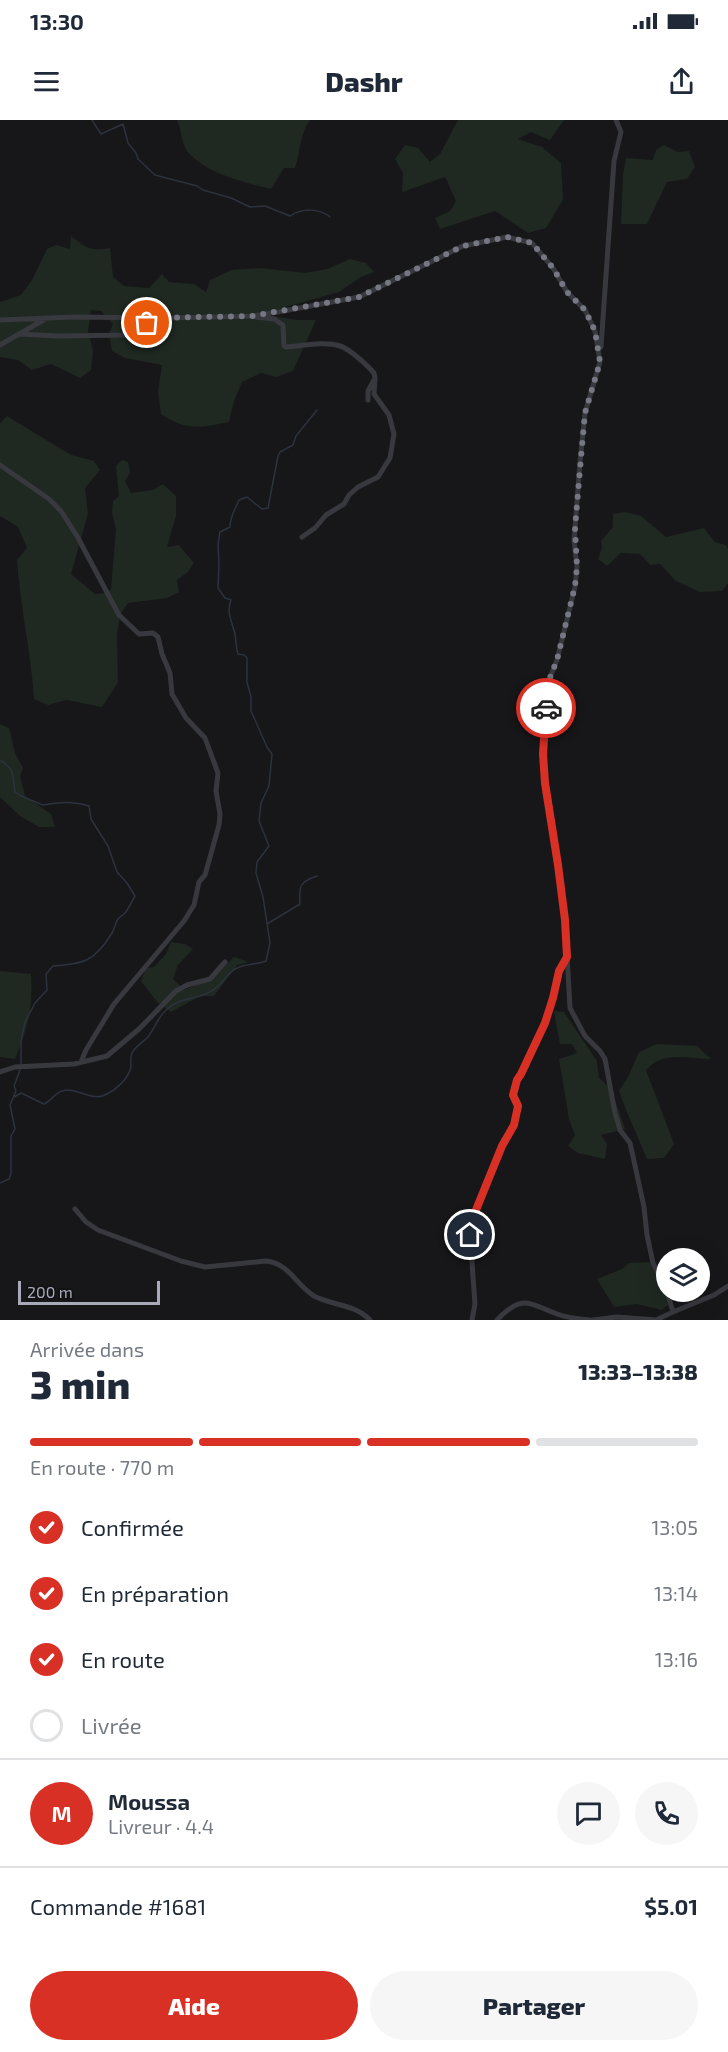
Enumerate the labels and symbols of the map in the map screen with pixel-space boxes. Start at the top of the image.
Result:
pin [121,297,172,348]
courier [516,678,576,738]
pin [444,1209,495,1260]
scale bar [18,1278,160,1306]

